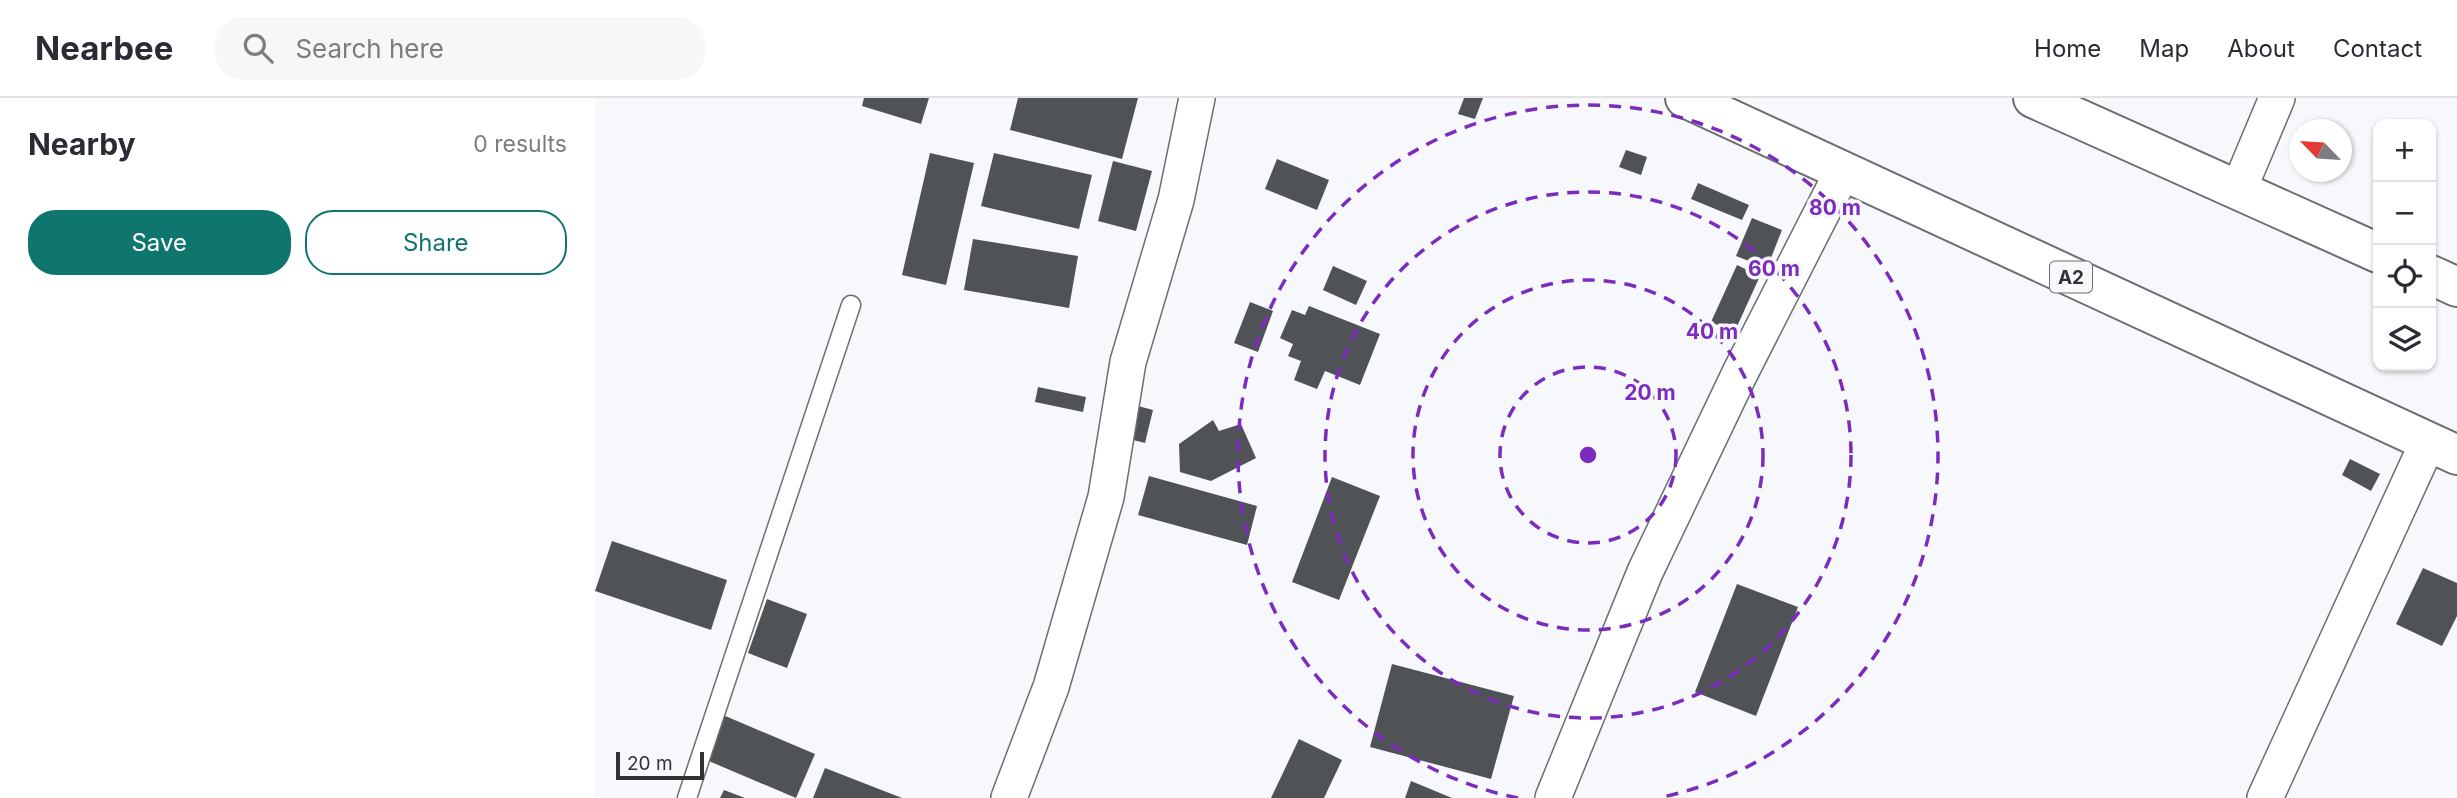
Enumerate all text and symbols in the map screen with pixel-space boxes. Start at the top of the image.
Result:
search box [215,17,705,80]
text: Nearbee [35,28,173,68]
icon: search [239,29,277,67]
text: Search here [295,33,444,64]
text: Home [2034,34,2101,63]
text: Map [2139,34,2189,63]
text: About [2227,34,2295,63]
text: Contact [2333,34,2422,63]
north arrow [2289,119,2352,182]
map controls [2373,119,2436,371]
button: + [2373,119,2436,182]
text: Nearby [28,126,136,162]
text: 0 results [473,130,567,158]
button: − [2373,182,2436,245]
text: 80 m [1809,195,1861,220]
button: Save [28,210,291,275]
button: Share [305,210,567,275]
button: locate [2373,245,2436,308]
text: 60 m [1748,256,1800,281]
road number: A2 [2050,262,2092,293]
button: layers [2373,308,2436,371]
text: 40 m [1686,319,1738,344]
text: 20 m [1624,380,1676,405]
centre of rings [1576,443,1600,467]
scale bar [616,749,703,781]
text: 20 m [627,752,673,775]

